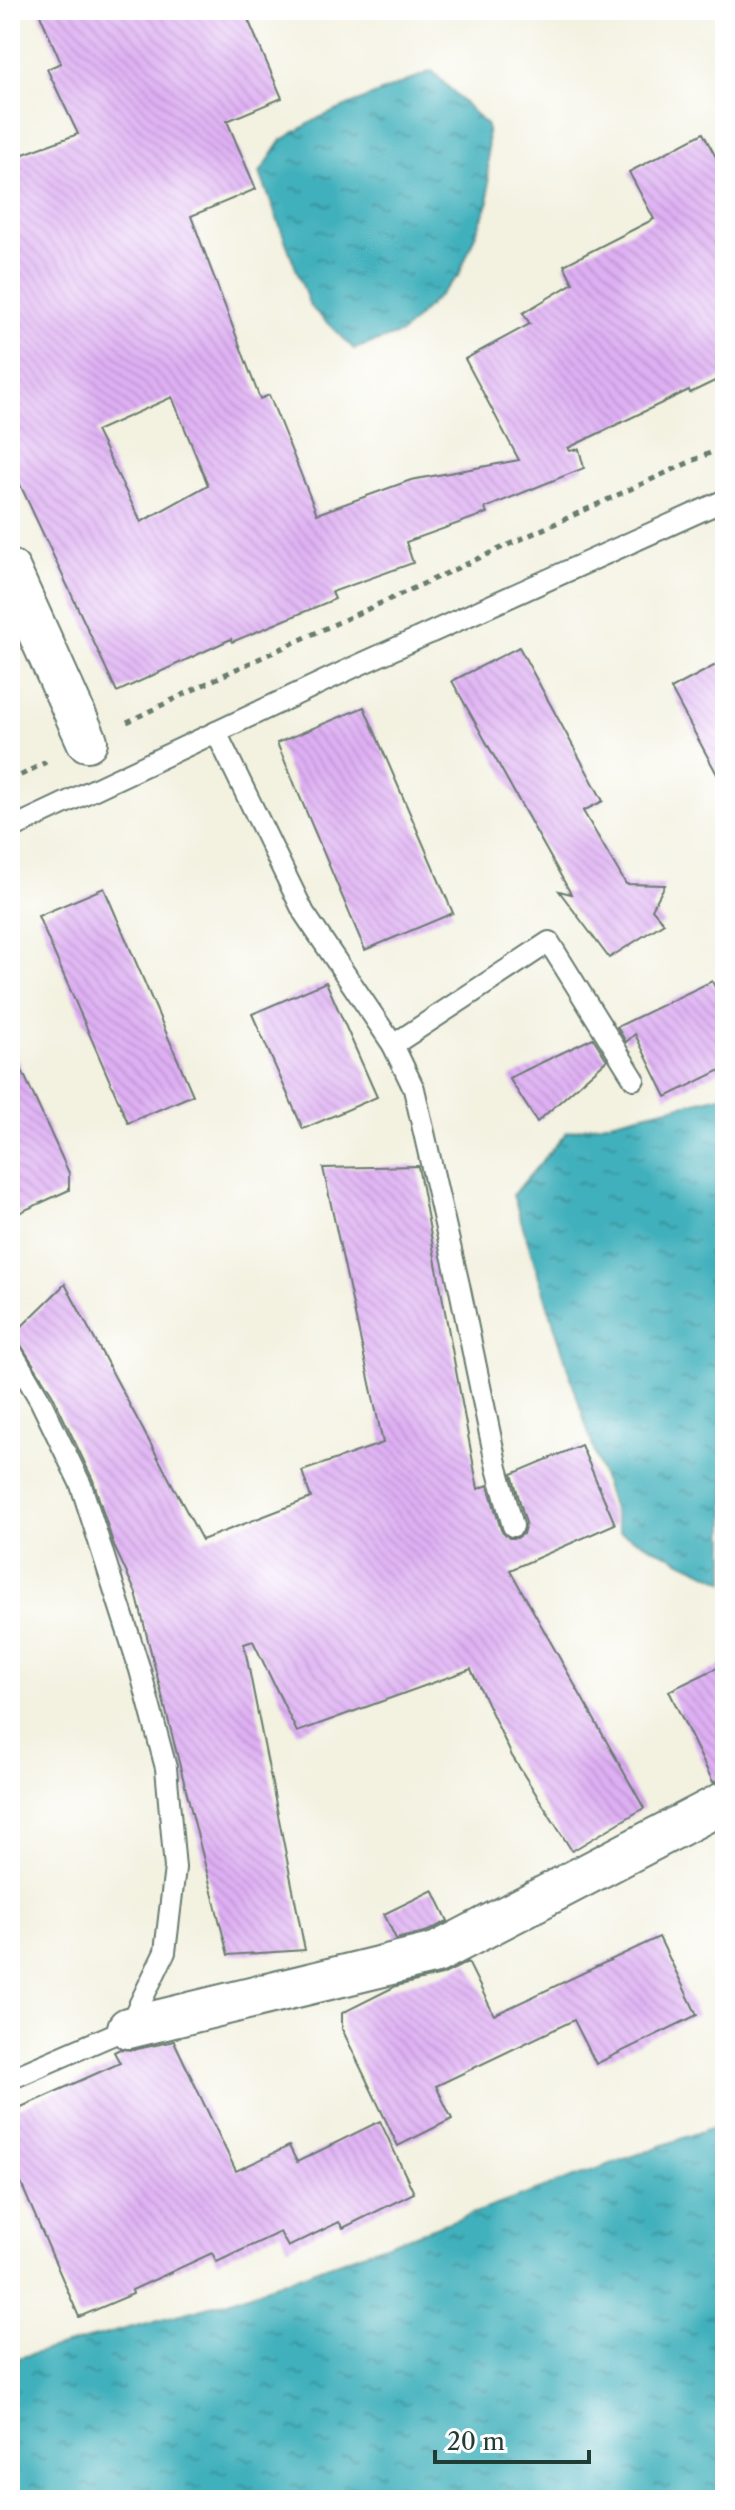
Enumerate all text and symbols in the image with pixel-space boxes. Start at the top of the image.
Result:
scale bar [435,2414,589,2464]
text: 20 m [447,2427,505,2456]

